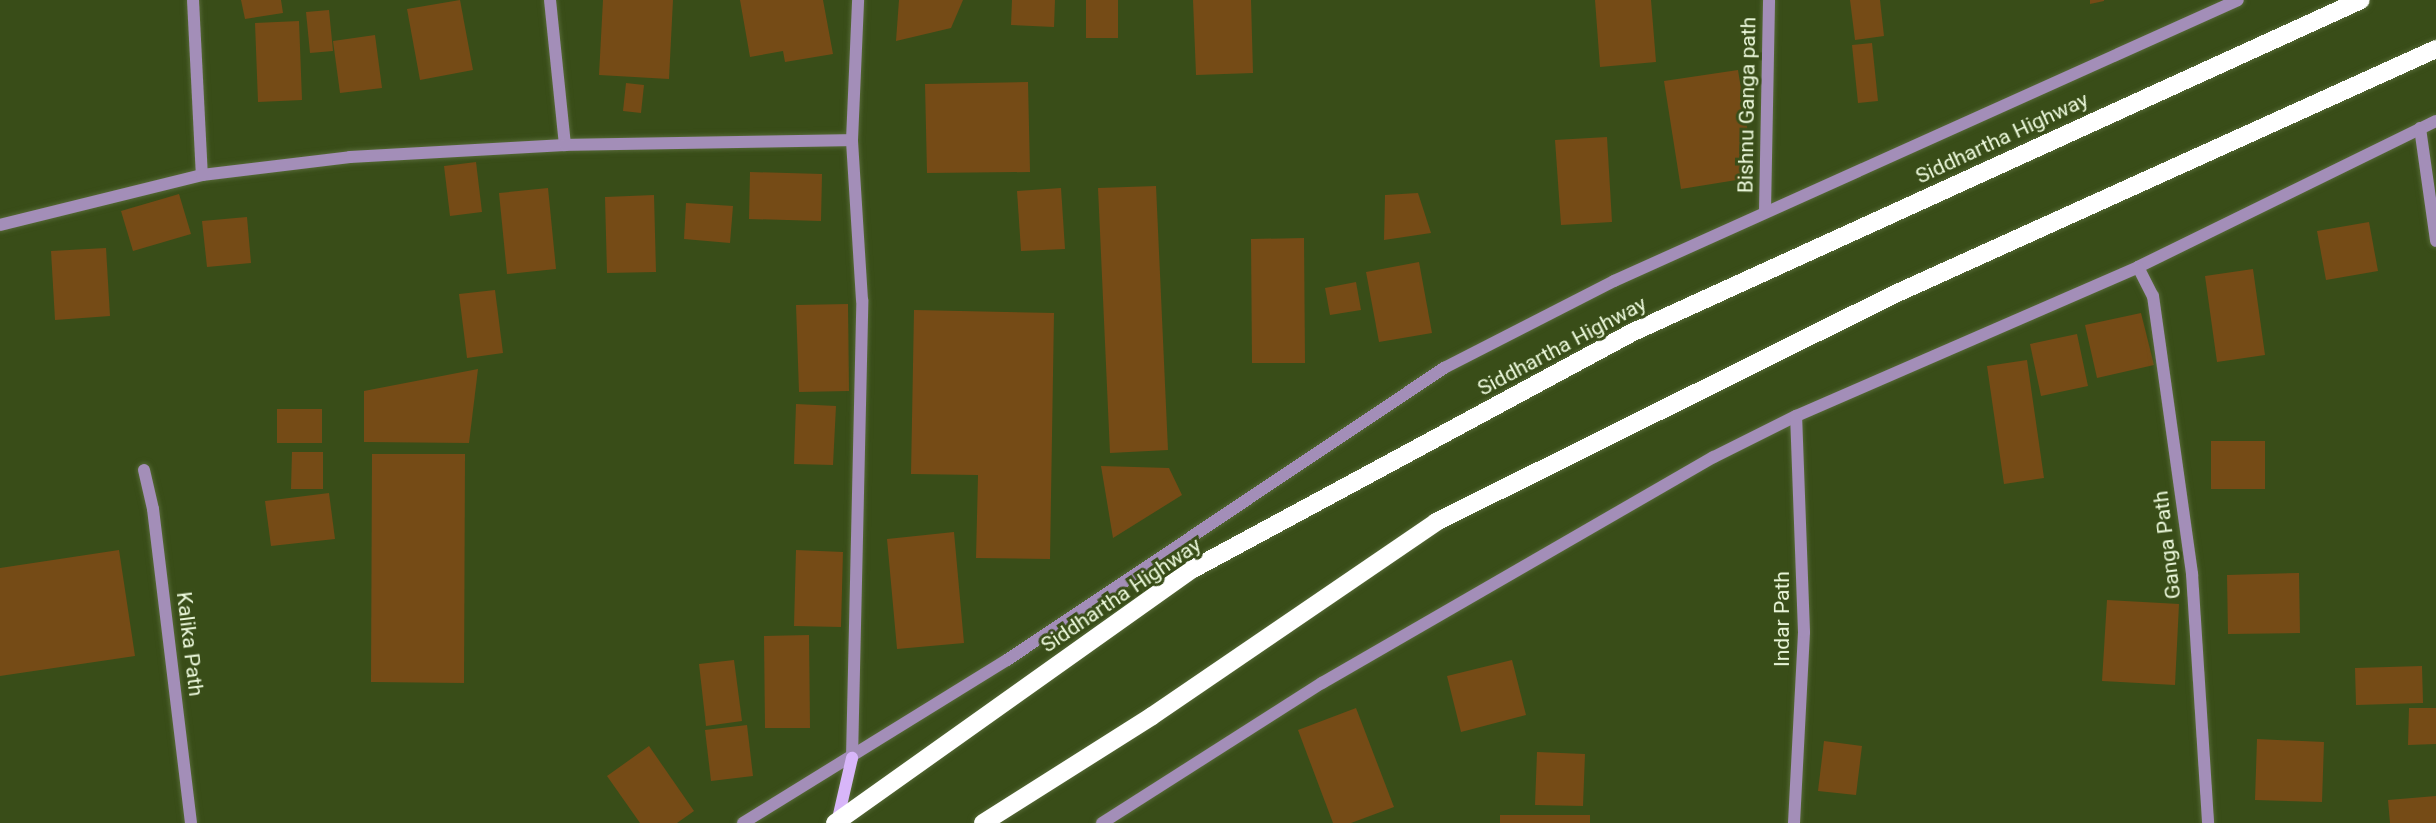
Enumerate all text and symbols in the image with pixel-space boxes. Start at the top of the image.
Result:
street label: Bishnu Ganga path [1733,17,1761,193]
street label: Siddhartha Highway [1912,87,2092,189]
street label: Siddhartha Highway [1473,291,1651,401]
street label: Ganga Path [2148,489,2186,601]
street label: Siddhartha Highway [1036,532,1206,658]
street label: Indar Path [1769,571,1795,667]
street label: Kalika Path [171,590,209,698]

